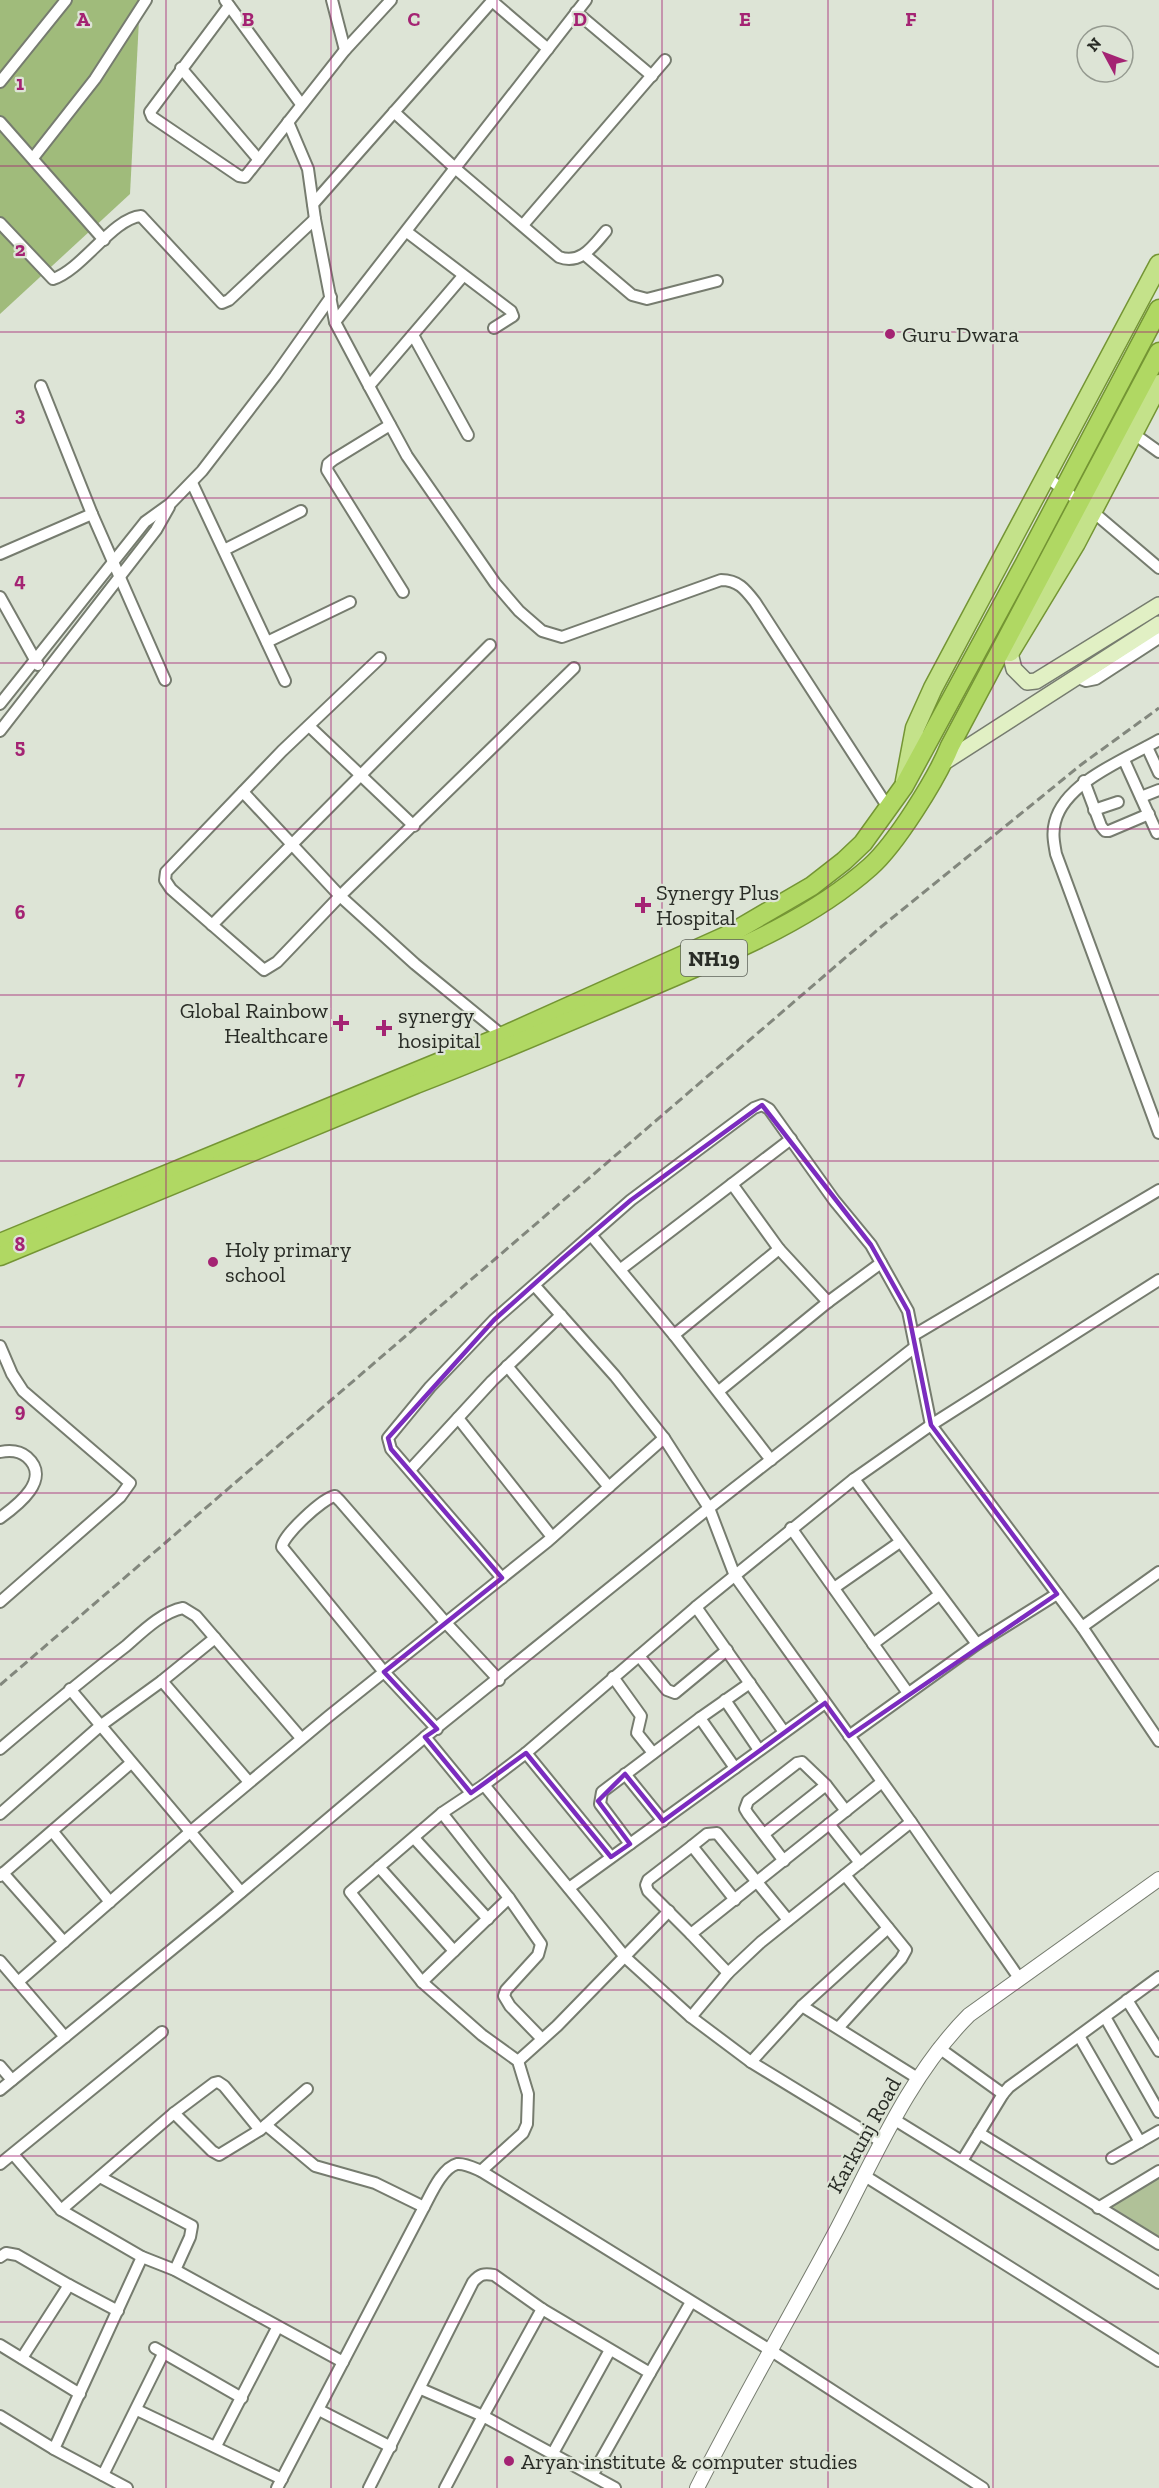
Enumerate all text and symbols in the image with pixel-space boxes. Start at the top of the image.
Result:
text: A [76,7,90,31]
text: B [242,7,254,31]
text: C [408,7,421,31]
text: D [573,7,587,31]
text: E [739,7,751,31]
text: F [905,7,917,31]
north arrow [1075,24,1135,84]
text: N [1083,34,1105,55]
text: 1 [16,71,24,95]
text: 2 [15,237,26,261]
place label: Guru Dwara [902,321,1019,348]
marker: Guru Dwara [883,327,897,341]
text: 3 [15,402,26,426]
text: 4 [14,568,26,592]
text: 5 [15,734,25,758]
place label: Synergy Plus Hospital [656,879,779,931]
marker: Synergy Plus Hospital [634,896,652,914]
text: 6 [15,900,26,924]
road number: NH19 [681,940,747,976]
place label: Global Rainbow Healthcare [180,997,328,1049]
place label: synergy hosipital [398,1002,480,1054]
marker: Global Rainbow Healthcare [332,1014,350,1032]
marker: synergy hosipital [375,1019,393,1037]
text: 7 [15,1066,25,1090]
text: 8 [15,1232,26,1256]
place label: Holy primary school [225,1236,352,1288]
marker: Holy primary school [206,1255,220,1269]
text: 9 [15,1398,26,1422]
street label: Karkunj Road [821,2072,907,2198]
place label: Aryan institute & computer studies [521,2448,857,2475]
marker: Aryan institute & computer studies [502,2454,516,2468]

